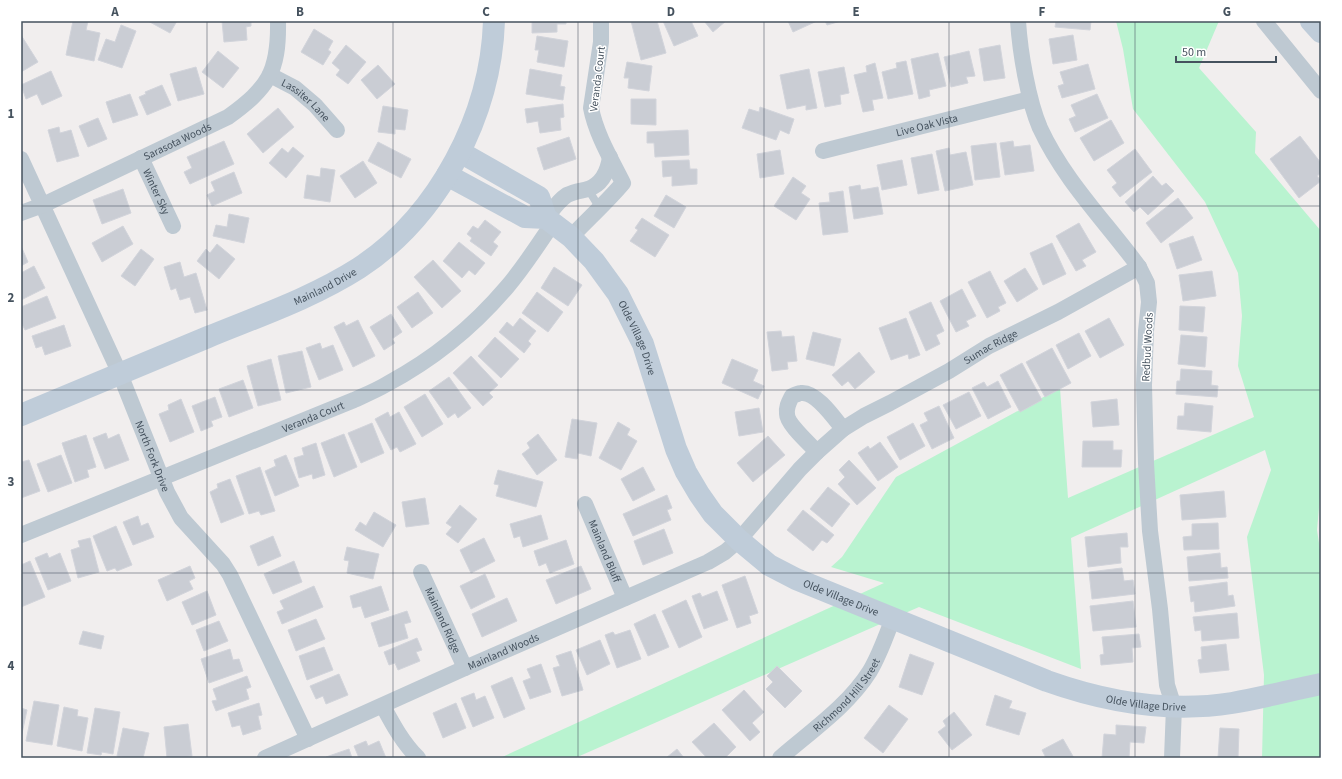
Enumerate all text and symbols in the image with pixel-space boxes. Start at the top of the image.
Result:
text: A [110,3,119,21]
text: B [296,3,304,21]
text: C [482,3,490,21]
text: D [667,3,675,21]
text: E [852,3,860,21]
text: F [1039,3,1046,21]
text: G [1223,3,1231,21]
scale bar [1176,38,1276,64]
text: 50 m [1182,44,1206,61]
street label: Veranda Court [586,45,609,113]
street label: Lassiter Lane [279,75,334,126]
text: 1 [8,105,15,123]
street label: Live Oak Vista [894,110,959,140]
street label: Sarasota Woods [141,119,214,164]
street label: Winter Sky [139,166,174,217]
street label: Mainland Drive [291,264,360,309]
text: 2 [8,289,15,307]
street label: Olde Village Drive [614,298,660,378]
street label: Redbud Woods [1138,312,1157,382]
street label: Sumac Ridge [961,326,1021,368]
street label: Veranda Court [280,398,347,436]
street label: North Fork Drive [131,418,173,495]
text: 3 [8,473,15,491]
street label: Mainland Bluff [585,518,625,585]
street label: Olde Village Drive [801,576,881,620]
street label: Mainland Ridge [421,585,464,656]
street label: Mainland Woods [465,630,542,674]
street label: Richmond Hill Street [810,656,884,736]
text: 4 [8,657,15,675]
street label: Olde Village Drive [1104,691,1186,715]

